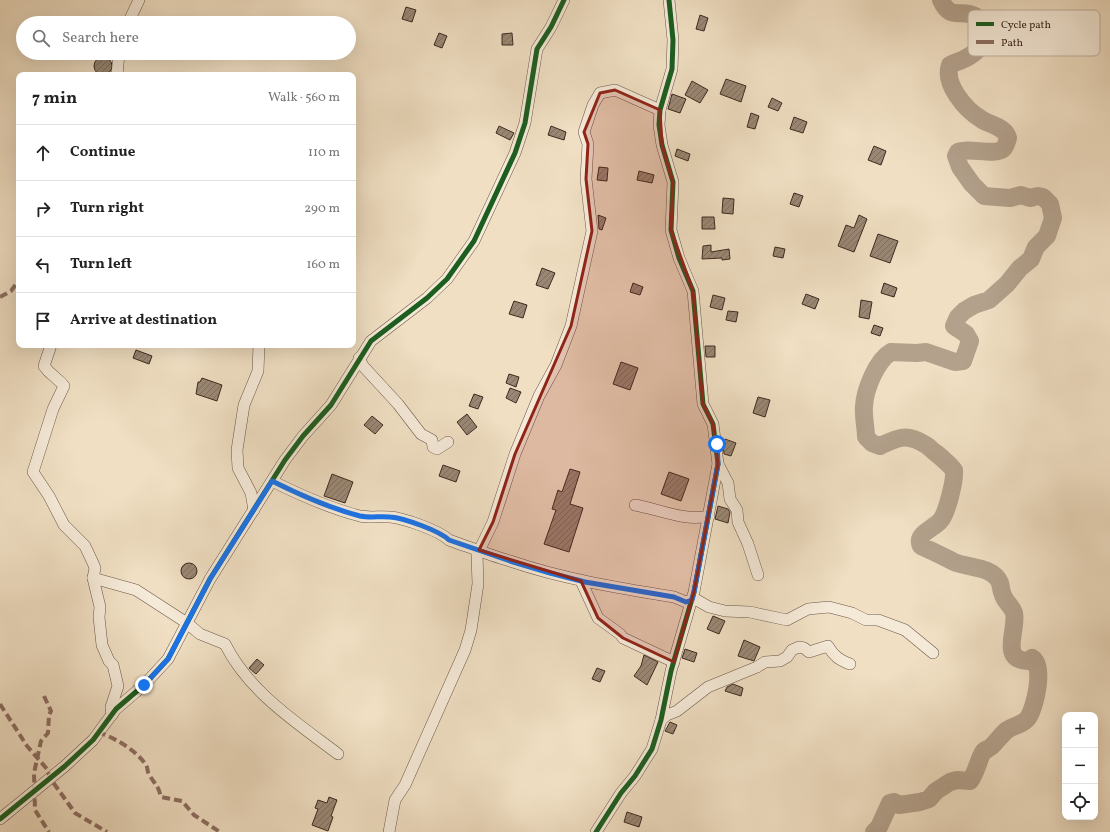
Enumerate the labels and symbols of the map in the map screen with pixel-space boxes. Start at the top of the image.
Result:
legend [968,10,1100,56]
text: Cycle path [1001,18,1051,33]
text: Path [1001,36,1024,51]
route start [708,435,726,453]
route end [135,676,153,694]

